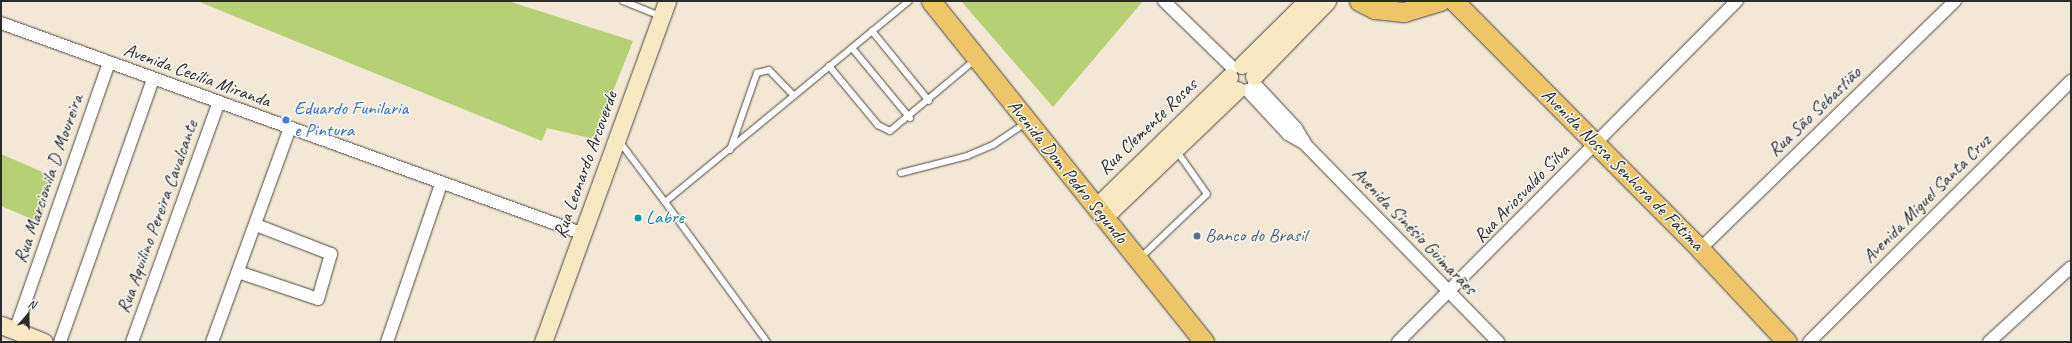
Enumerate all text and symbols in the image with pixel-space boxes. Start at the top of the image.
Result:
street label: Avenida Cecília Miranda [121,39,273,113]
street label: Rua São Sebastião [1764,62,1866,162]
street label: Rua Clemente Rosas [1094,74,1202,180]
street label: Avenida Nossa Senhora de Fátima [1536,84,1708,256]
street label: Rua Leonardo Arcoverde [549,89,623,241]
street label: Rua Marcionila D Moureira [10,92,88,266]
street label: Avenida Dom Pedro Segundo [1002,95,1132,249]
place label: Eduardo Funilaria e Pintura [294,98,408,142]
marker: Eduardo Funilaria e Pintura [281,115,291,125]
street label: Rua Aquilino Pereira Cavalcante [113,118,203,316]
street label: Avenida Miguel Santa Cruz [1858,130,1996,268]
street label: Rua Ariosvaldo Silva [1469,140,1575,248]
street label: Avenida Sinésio Guimarães [1347,162,1481,300]
place label: Labre [646,207,684,229]
marker: Labre [633,213,643,223]
place label: Banco do Brasil [1205,225,1307,247]
marker: Banco do Brasil [1192,231,1202,241]
north arrow [8,295,48,335]
text: N [27,296,38,311]

